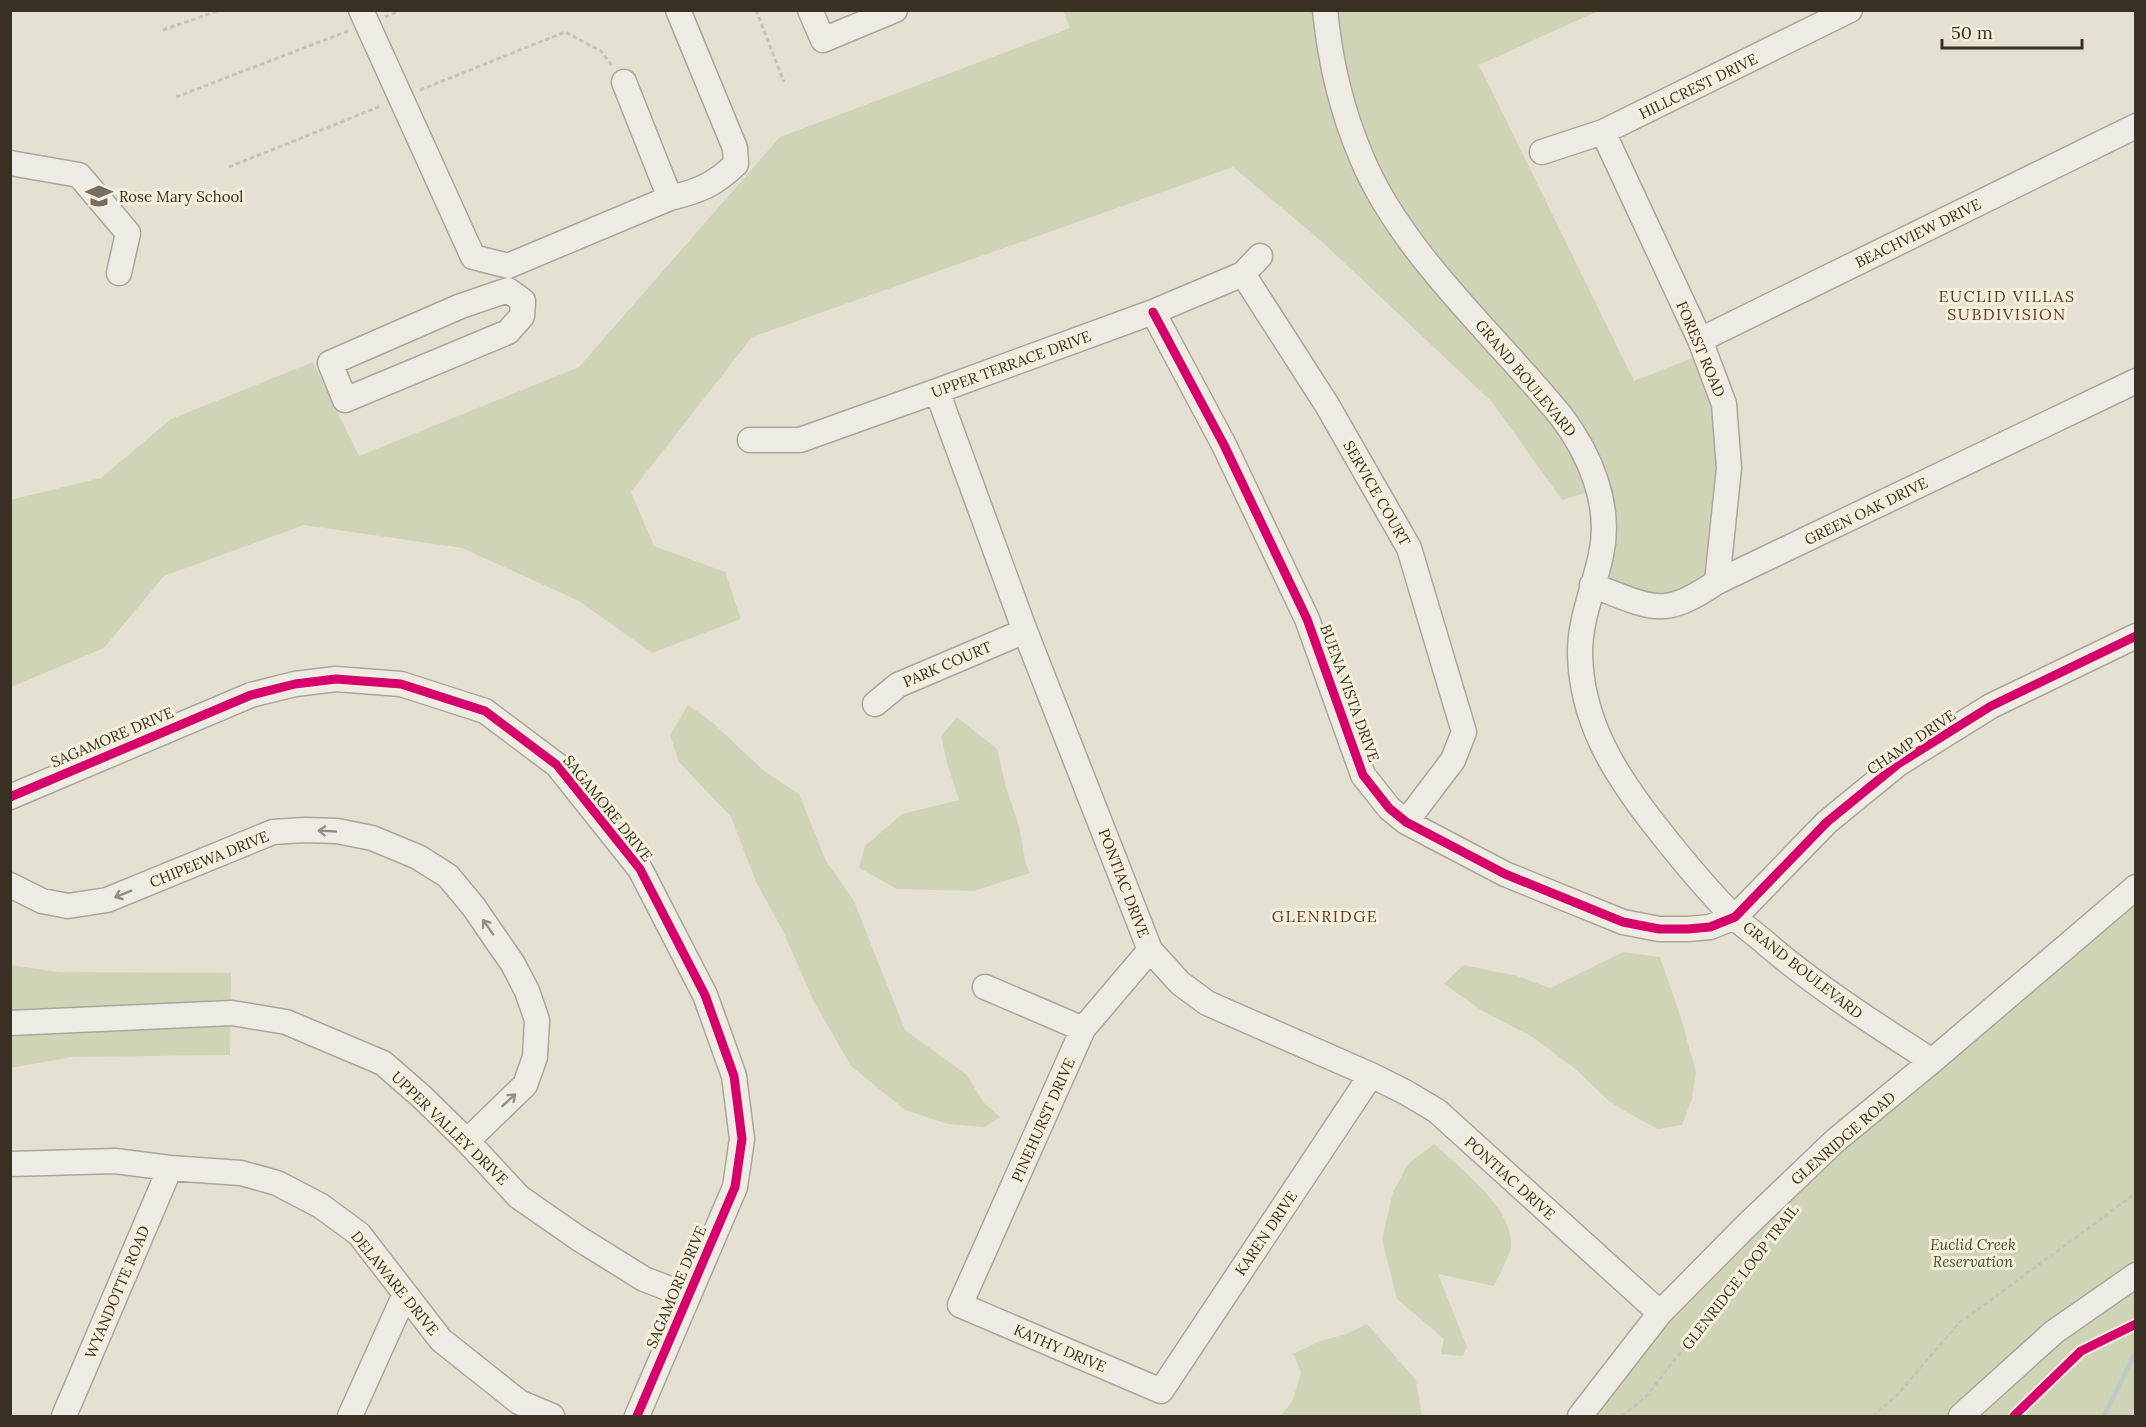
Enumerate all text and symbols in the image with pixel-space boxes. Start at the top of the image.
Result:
scale bar [1942,12,2082,50]
text: 50 m [1951,21,1993,44]
street label: HILLCREST DRIVE [1636,49,1760,123]
school or university icon: Rose Mary School [84,181,114,211]
place label: Rose Mary School [119,187,243,206]
street label: BEACHVIEW DRIVE [1852,194,1984,272]
district label: EUCLID VILLAS SUBDIVISION [1939,286,2075,324]
street label: FOREST ROAD [1672,298,1730,400]
street label: GRAND BOULEVARD [1471,316,1581,440]
street label: UPPER TERRACE DRIVE [929,326,1093,402]
street label: SERVICE COURT [1339,437,1415,549]
street label: GREEN OAK DRIVE [1801,473,1931,549]
street label: BUENA VISTA DRIVE [1316,622,1384,764]
street label: PARK COURT [900,637,994,691]
street label: SAGAMORE DRIVE [48,703,176,771]
street label: CHAMP DRIVE [1863,705,1959,779]
street label: SAGAMORE DRIVE [559,751,657,865]
one-way arrow [318,825,338,836]
street label: CHIPEEWA DRIVE [147,826,271,892]
street label: PONTIAC DRIVE [1094,826,1154,940]
one-way arrow [115,889,133,900]
district label: GLENRIDGE [1272,906,1378,926]
street label: GRAND BOULEVARD [1739,917,1867,1023]
one-way arrow [482,919,494,935]
street label: PINEHURST DRIVE [1007,1055,1079,1185]
street label: UPPER VALLEY DRIVE [388,1067,512,1189]
street label: GLENRIDGE ROAD [1787,1087,1899,1189]
one-way arrow [501,1093,516,1107]
street label: PONTIAC DRIVE [1461,1132,1559,1224]
street label: KAREN DRIVE [1231,1187,1301,1279]
street label: GLENRIDGE LOOP TRAIL [1677,1200,1803,1353]
street label: WYANDOTTE ROAD [80,1223,154,1361]
street label: SAGAMORE DRIVE [642,1223,710,1351]
street label: DELAWARE DRIVE [347,1227,443,1339]
park label: Euclid Creek Reservation [1930,1235,2016,1271]
street label: KATHY DRIVE [1011,1320,1109,1376]

